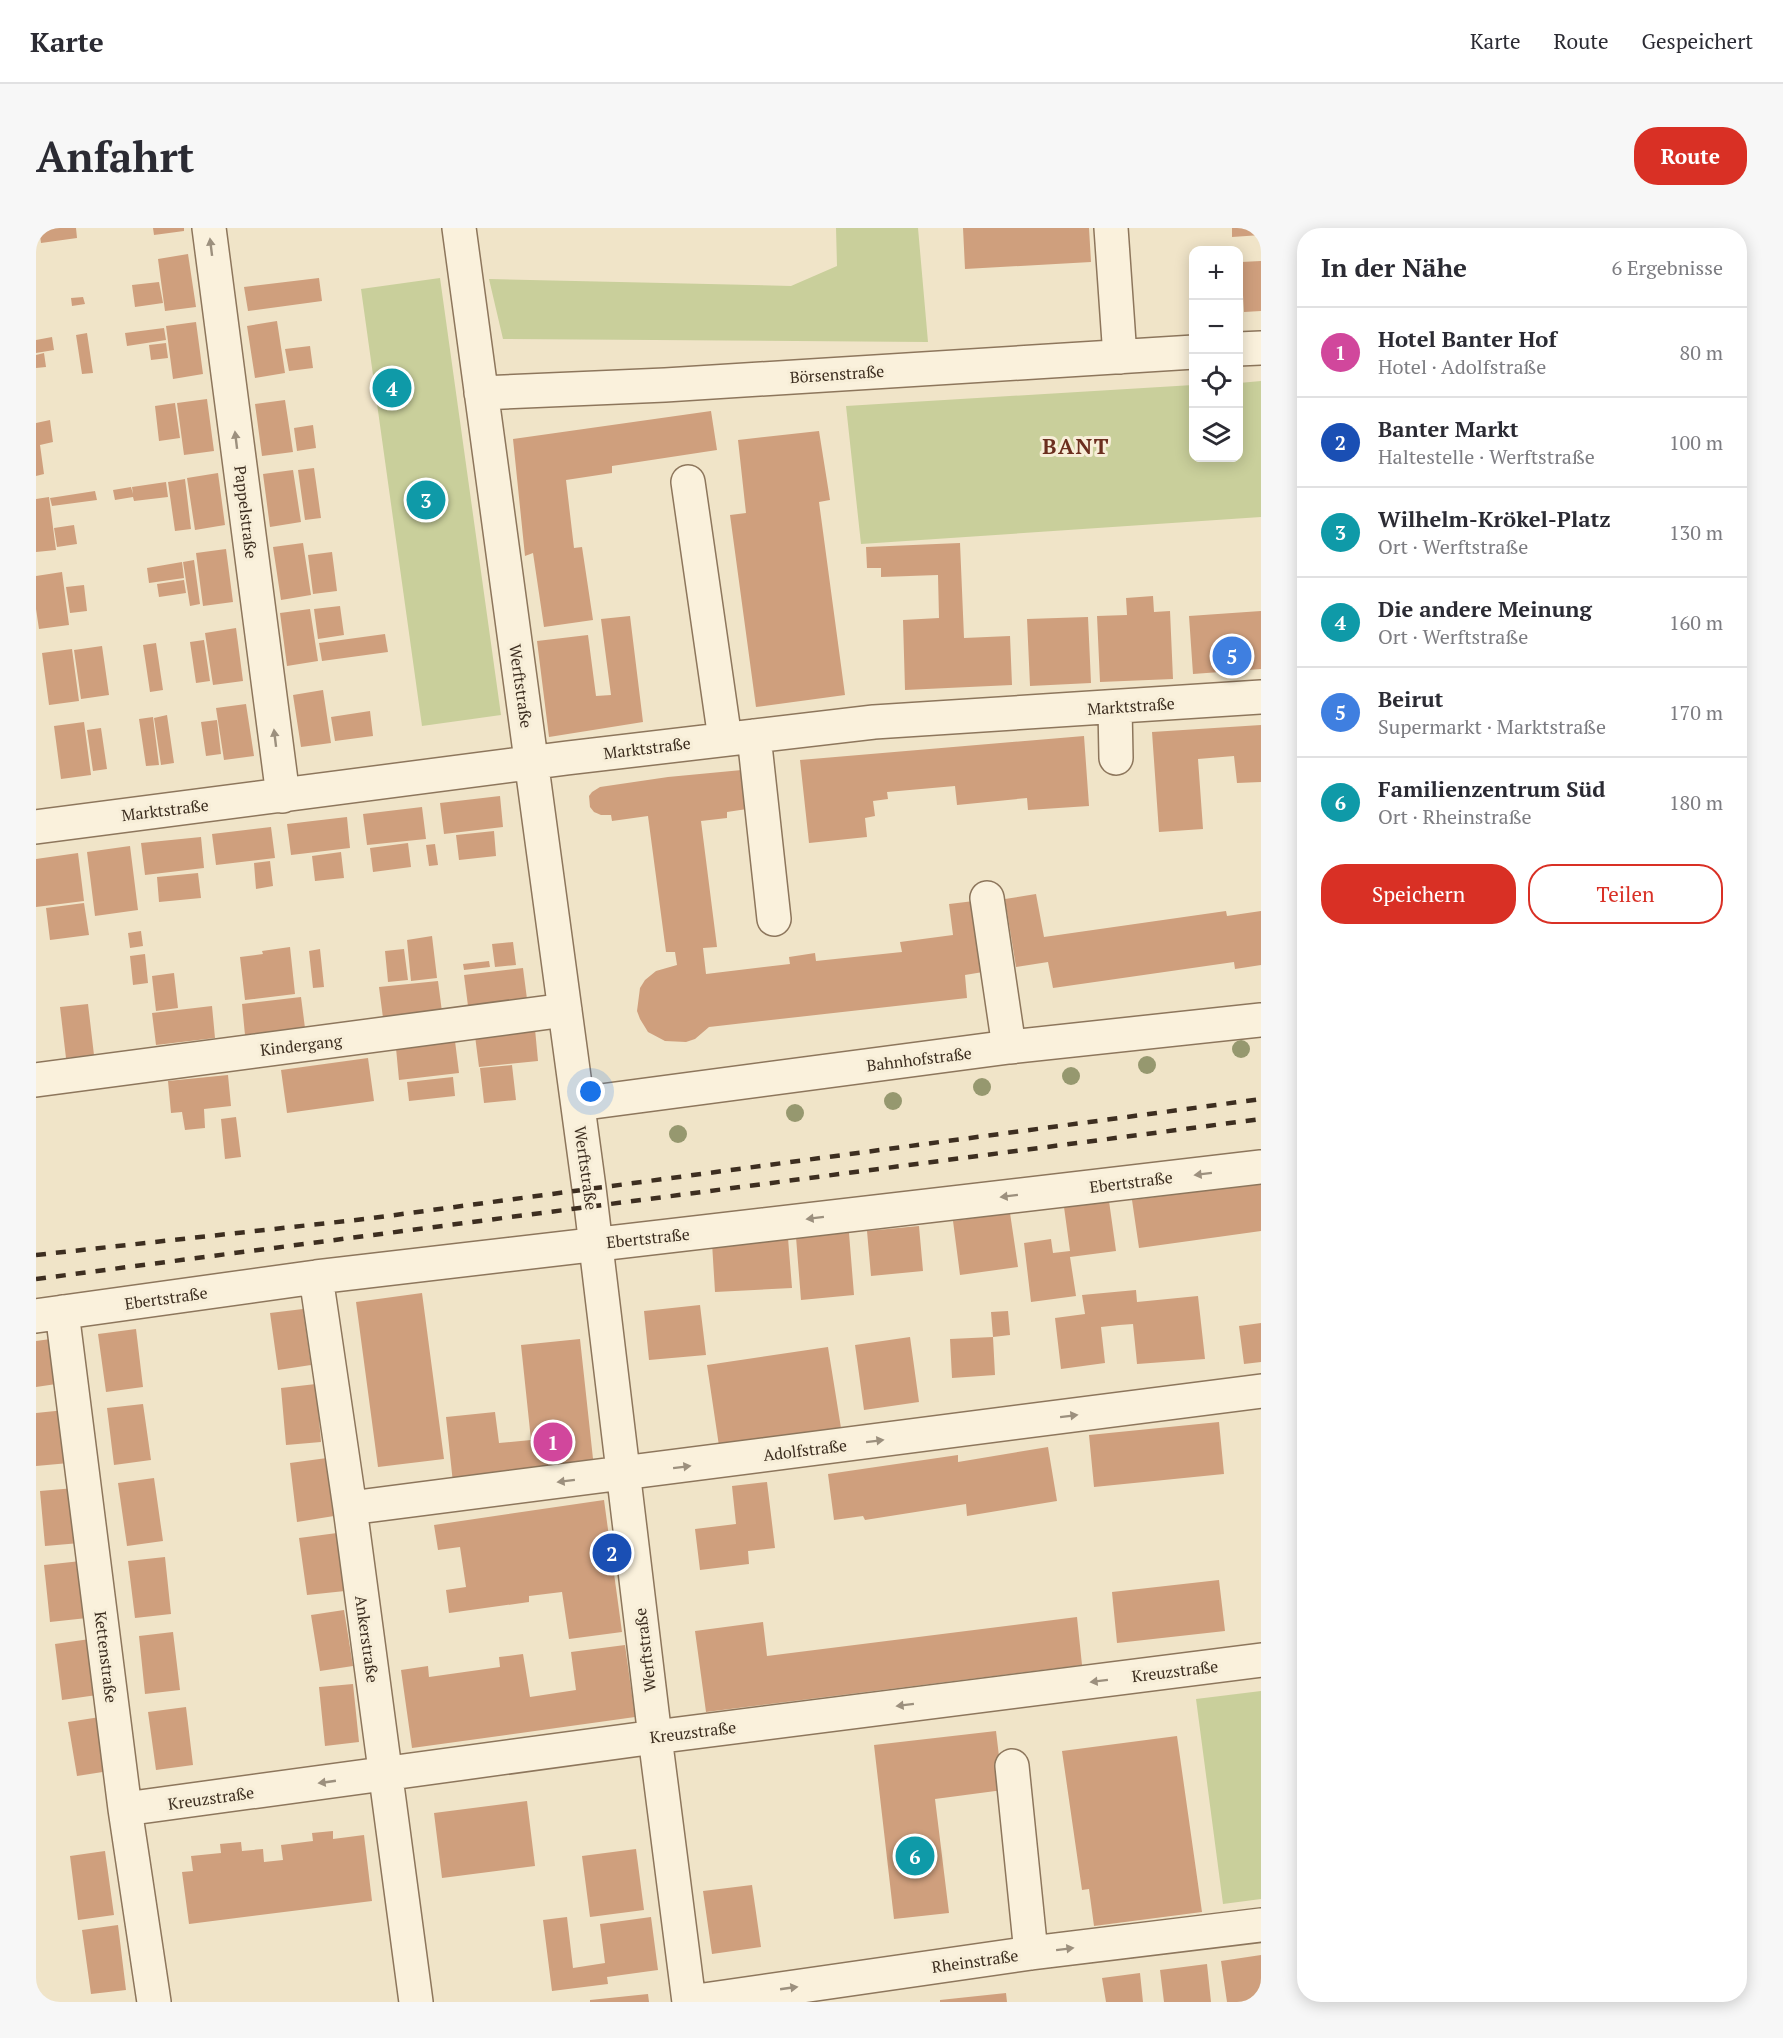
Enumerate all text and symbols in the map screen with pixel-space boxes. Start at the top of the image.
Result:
text: Karte [30,23,104,60]
text: Karte [1470,27,1521,55]
text: Route [1554,27,1609,55]
text: Gespeichert [1642,27,1753,55]
button: Route [1634,127,1747,185]
text: Anfahrt [36,128,194,184]
one-way arrow [207,237,216,256]
map controls [1189,246,1243,462]
button: + [1189,246,1243,300]
text: In der Nähe [1321,250,1467,284]
text: 6 Ergebnisse [1611,254,1723,281]
button: − [1189,300,1243,354]
text: Hotel Banter Hof [1378,324,1557,353]
text: 1 [1335,339,1346,366]
text: 80 m [1680,339,1723,366]
text: Hotel · Adolfstraße [1378,353,1546,380]
button: locate [1189,354,1243,408]
street label: Börsenstraße [789,360,885,388]
pin: 4 [372,366,412,410]
button: layers [1189,408,1243,462]
text: Banter Markt [1378,414,1518,443]
text: 2 [1335,429,1346,456]
text: 100 m [1669,429,1723,456]
one-way arrow [232,431,241,450]
district label: BANT [1042,431,1110,460]
text: Haltestelle · Werftstraße [1378,443,1595,470]
street label: Pappelstraße [229,464,263,560]
pin: 3 [406,478,446,522]
text: Wilhelm-Krökel-Platz [1378,504,1611,533]
text: 3 [1335,519,1346,546]
text: 130 m [1669,519,1723,546]
text: Ort · Werftstraße [1378,533,1528,560]
text: Die andere Meinung [1378,594,1592,623]
text: 4 [1335,609,1346,636]
text: 160 m [1669,609,1723,636]
text: Ort · Werftstraße [1378,623,1528,650]
pin: 5 [1212,634,1252,678]
street label: Werftstraße [504,643,538,729]
text: Beirut [1378,684,1443,713]
street label: Marktstraße [1087,692,1175,720]
text: 5 [1335,699,1346,726]
text: 170 m [1669,699,1723,726]
text: Supermarkt · Marktstraße [1378,713,1606,740]
one-way arrow [270,728,280,747]
street label: Marktstraße [602,732,692,764]
text: Familienzentrum Süd [1378,774,1605,803]
text: 6 [1335,789,1346,816]
text: 180 m [1669,789,1723,816]
street label: Marktstraße [120,794,210,826]
text: Ort · Rheinstraße [1378,803,1532,830]
button: Speichern [1321,864,1516,924]
button: Teilen [1528,864,1723,924]
street label: Kindergang [259,1029,344,1061]
street label: Bahnhofstraße [865,1042,973,1076]
your location [576,1077,605,1106]
street label: Werftstraße [569,1125,603,1211]
street label: Ebertstraße [1088,1166,1174,1198]
one-way arrow [1193,1169,1212,1179]
one-way arrow [1000,1191,1019,1201]
one-way arrow [806,1214,825,1223]
street label: Ebertstraße [605,1223,691,1253]
street label: Ebertstraße [123,1281,209,1315]
one-way arrow [1059,1412,1078,1421]
pin: 1 [534,1420,572,1464]
street label: Adolfstraße [762,1434,848,1466]
one-way arrow [866,1437,885,1446]
one-way arrow [672,1462,691,1471]
one-way arrow [556,1477,575,1486]
pin: 2 [592,1530,632,1576]
street label: Ankerstraße [350,1594,384,1684]
street label: Werftstraße [629,1607,661,1693]
street label: Kettenstraße [89,1610,123,1704]
street label: Kreuzstraße [1131,1655,1219,1687]
one-way arrow [1089,1676,1108,1685]
one-way arrow [896,1701,915,1710]
street label: Kreuzstraße [649,1716,737,1748]
one-way arrow [317,1778,336,1787]
street label: Kreuzstraße [166,1781,256,1815]
pin: 6 [896,1834,934,1878]
street label: Rheinstraße [930,1944,1020,1978]
one-way arrow [1056,1944,1075,1954]
one-way arrow [780,1983,799,1992]

